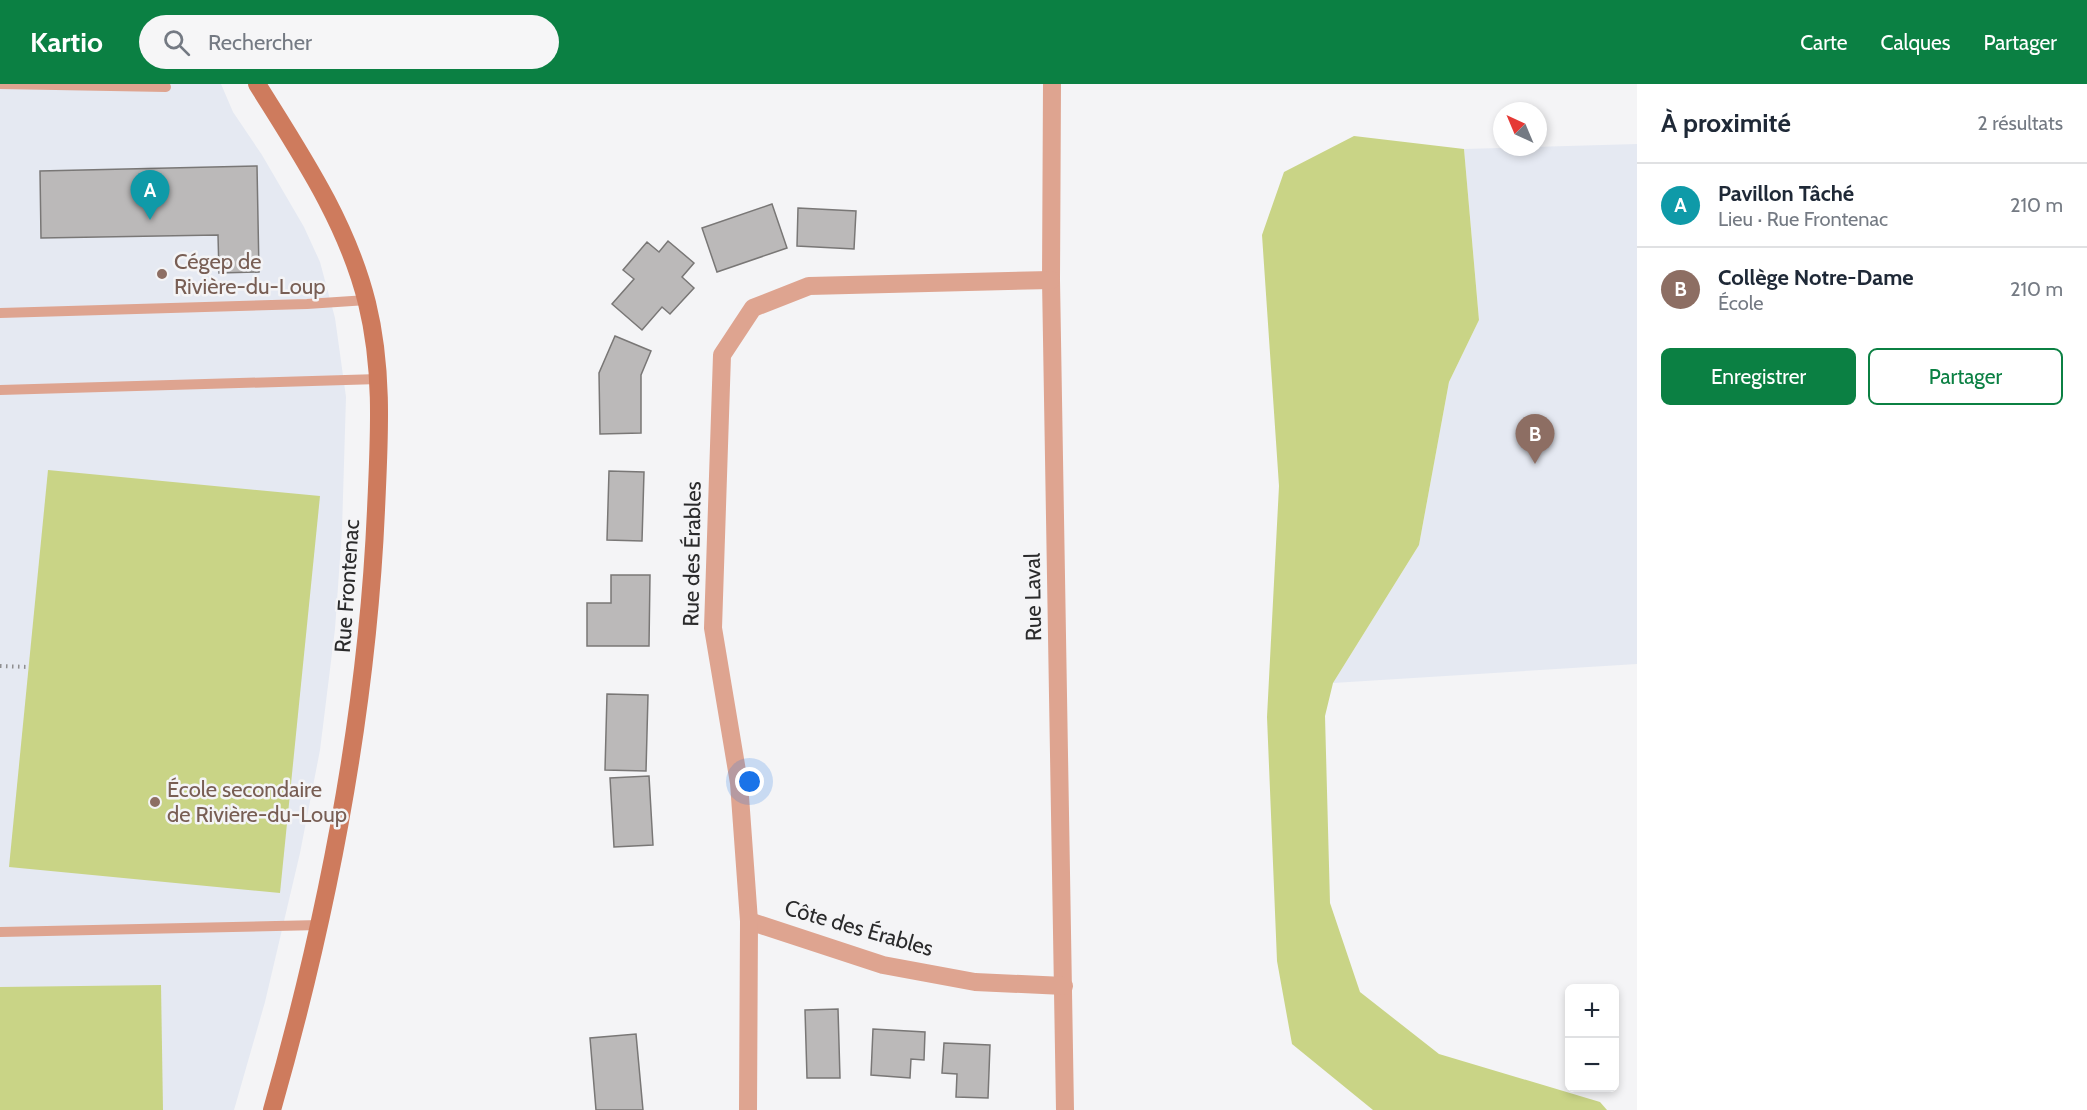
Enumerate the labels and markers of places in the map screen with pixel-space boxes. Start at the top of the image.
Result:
pin: A [130,170,170,220]
place label: Cégep de Rivière-du-Loup [174,248,326,300]
marker: Cégep de Rivière-du-Loup [155,267,169,281]
pin: B [1516,414,1555,464]
place label: École secondaire de Rivière-du-Loup [167,776,347,828]
marker: École secondaire de Rivière-du-Loup [148,795,162,809]

